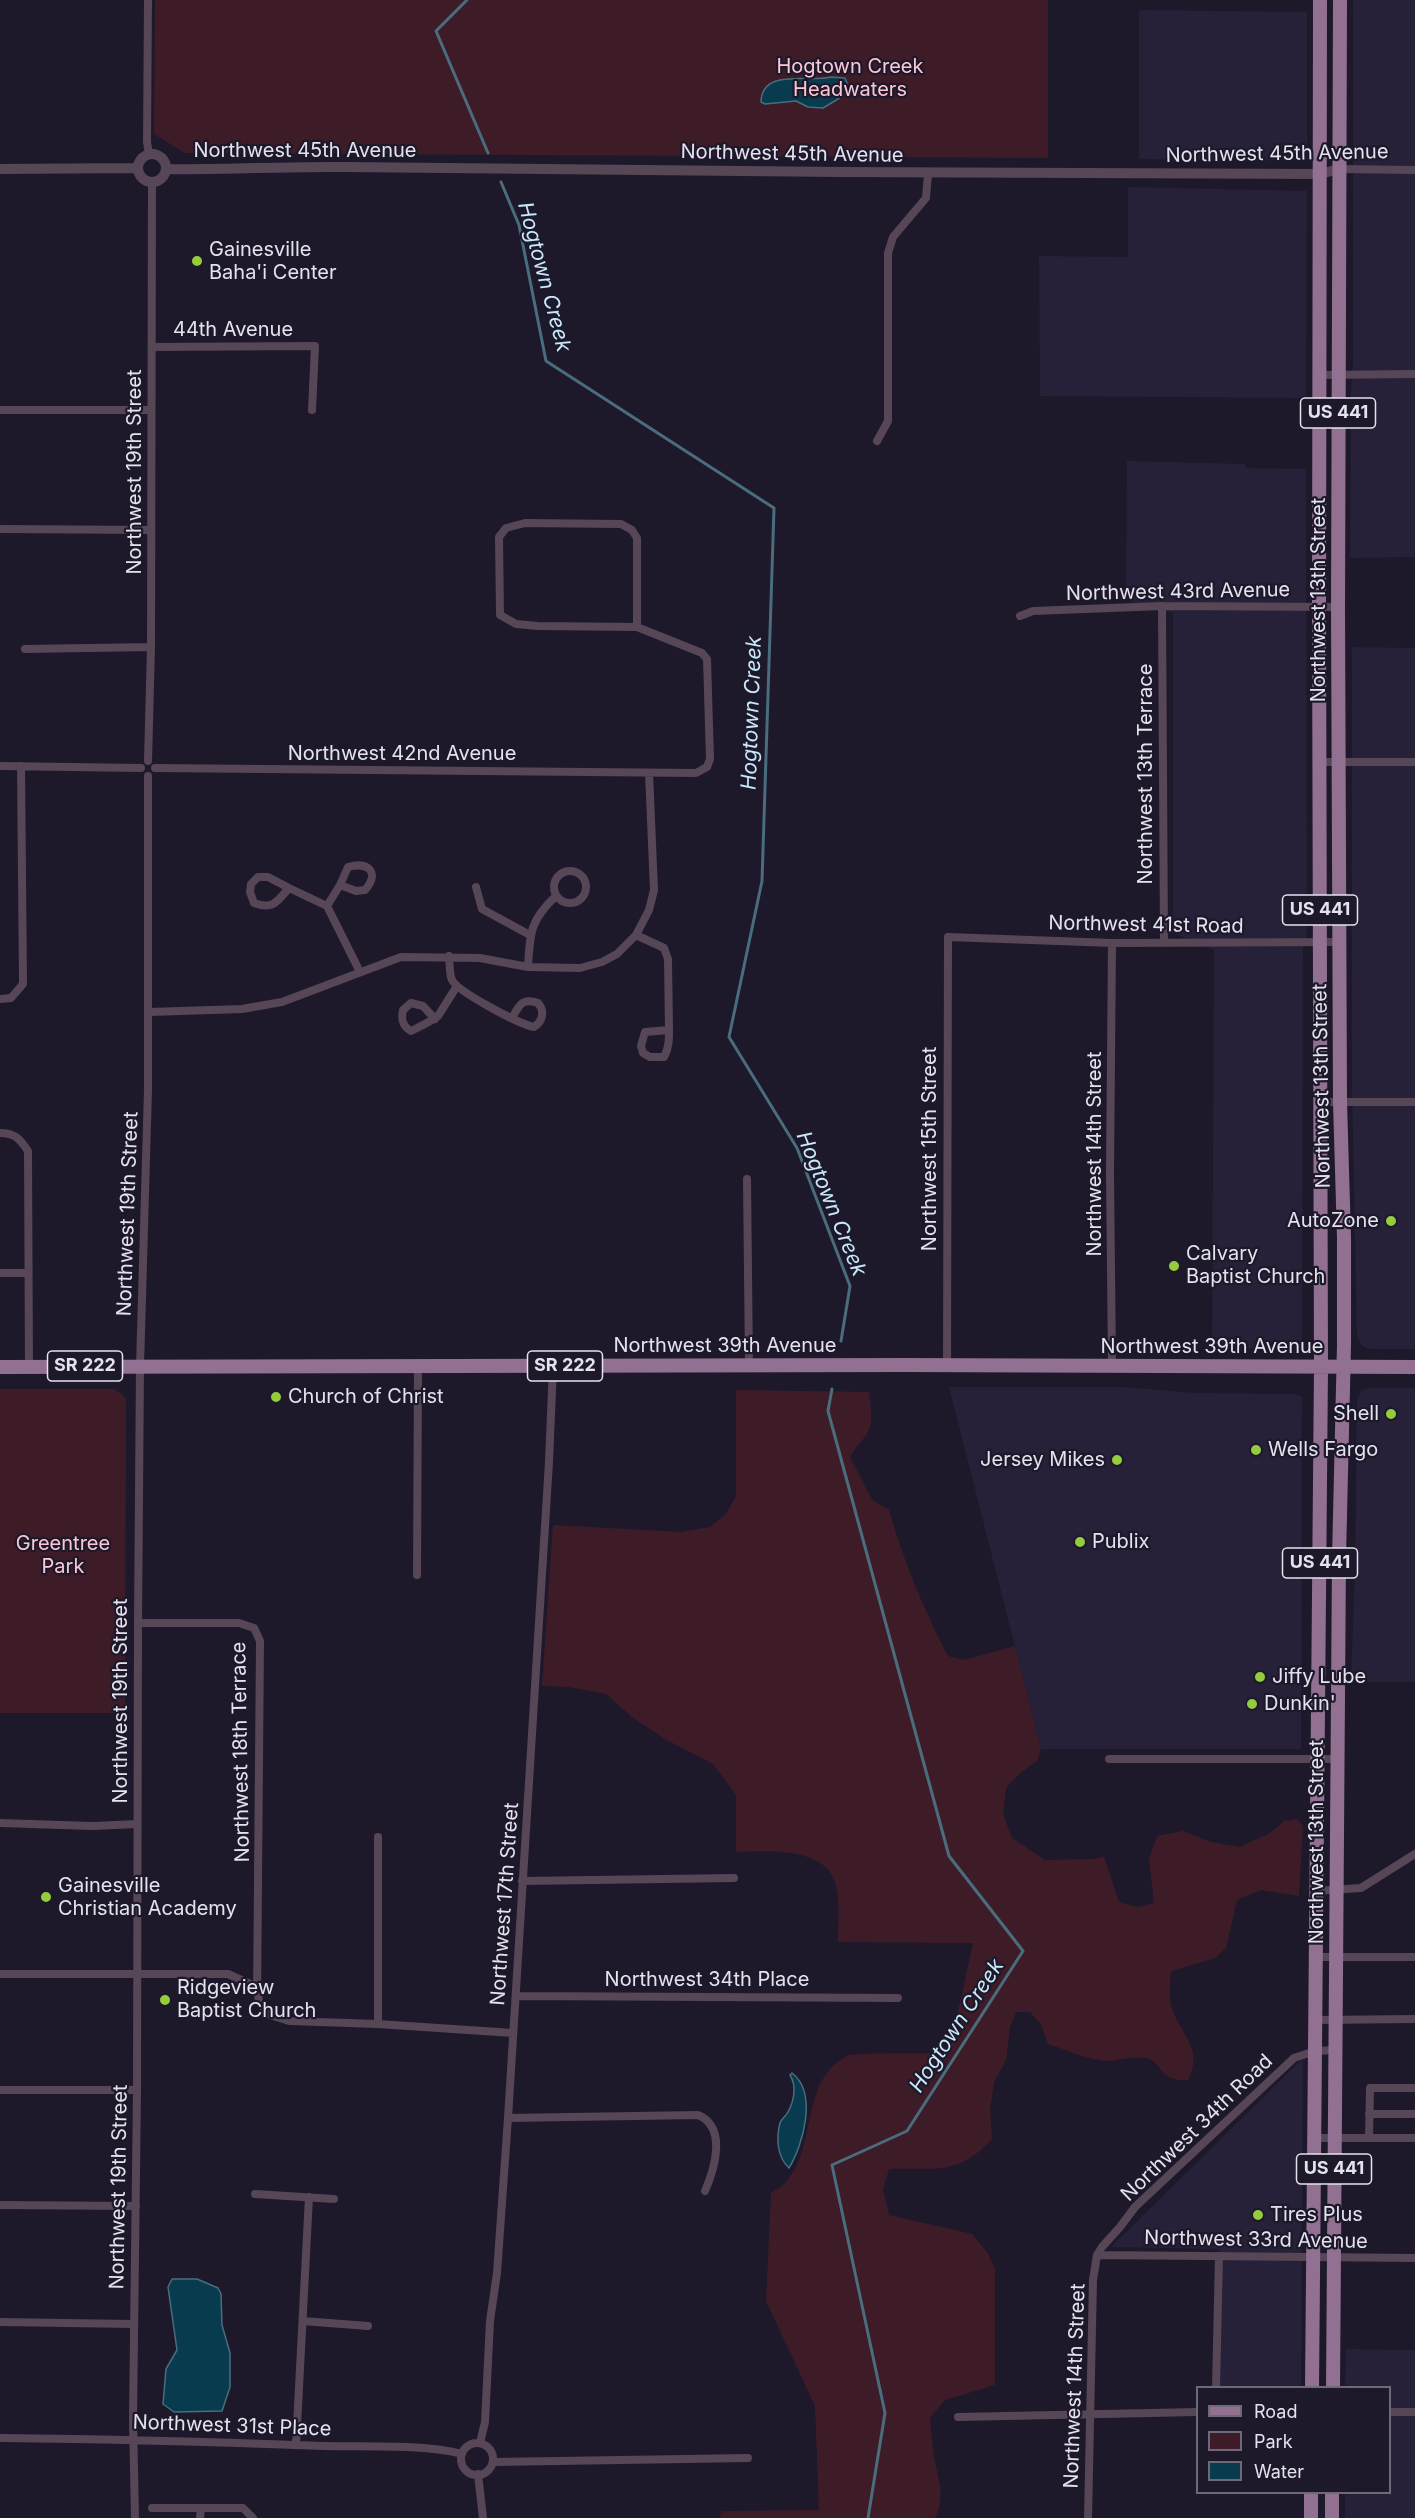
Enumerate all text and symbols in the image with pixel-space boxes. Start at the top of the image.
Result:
park label: Hogtown Creek Headwaters [776,55,924,102]
street label: Northwest 45th Avenue [194,139,416,163]
street label: Northwest 45th Avenue [680,140,904,168]
street label: Northwest 45th Avenue [1165,140,1389,168]
water label: Hogtown Creek [512,199,576,355]
place label: Gainesville Baha'i Center [209,238,336,285]
marker: Gainesville Baha'i Center [190,254,204,268]
street label: 44th Avenue [173,318,293,342]
street label: Northwest 19th Street [123,370,147,574]
road number: US 441 [1300,398,1376,428]
street label: Northwest 13th Street [1307,498,1331,702]
street label: Northwest 43rd Avenue [1066,578,1290,606]
water label: Hogtown Creek [737,636,767,790]
street label: Northwest 13th Terrace [1134,664,1158,884]
street label: Northwest 42nd Avenue [288,742,516,766]
road number: US 441 [1282,895,1358,925]
street label: Northwest 41st Road [1048,911,1244,939]
street label: Northwest 13th Street [1308,984,1336,1188]
street label: Northwest 15th Street [918,1047,942,1251]
street label: Northwest 14th Street [1083,1051,1107,1257]
street label: Northwest 19th Street [112,1111,144,1317]
water label: Hogtown Creek [790,1128,872,1280]
place label: AutoZone [1287,1209,1379,1233]
marker: AutoZone [1384,1214,1398,1228]
place label: Calvary Baptist Church [1186,1242,1325,1289]
marker: Calvary Baptist Church [1167,1259,1181,1273]
street label: Northwest 39th Avenue [614,1334,836,1358]
street label: Northwest 39th Avenue [1101,1335,1323,1359]
road number: SR 222 [48,1351,122,1381]
road number: SR 222 [528,1351,602,1381]
place label: Church of Christ [288,1385,444,1409]
marker: Church of Christ [269,1390,283,1404]
place label: Shell [1333,1402,1379,1426]
marker: Shell [1384,1407,1398,1421]
place label: Wells Fargo [1268,1438,1378,1462]
marker: Wells Fargo [1249,1443,1263,1457]
place label: Jersey Mikes [980,1448,1105,1472]
marker: Jersey Mikes [1110,1453,1124,1467]
place label: Publix [1092,1530,1149,1554]
park label: Greentree Park [16,1532,110,1579]
marker: Publix [1073,1535,1087,1549]
road number: US 441 [1282,1548,1358,1578]
street label: Northwest 19th Street [109,1599,133,1803]
street label: Northwest 18th Terrace [227,1641,255,1863]
place label: Jiffy Lube [1272,1665,1366,1689]
marker: Jiffy Lube [1253,1670,1267,1684]
place label: Dunkin' [1264,1692,1336,1716]
marker: Dunkin' [1245,1697,1259,1711]
street label: Northwest 13th Street [1305,1740,1329,1944]
street label: Northwest 17th Street [486,1802,524,2006]
place label: Gainesville Christian Academy [58,1874,237,1921]
marker: Gainesville Christian Academy [39,1890,53,1904]
water label: Hogtown Creek [904,1955,1010,2097]
street label: Northwest 34th Place [605,1968,809,1992]
place label: Ridgeview Baptist Church [177,1976,316,2023]
marker: Ridgeview Baptist Church [158,1993,172,2007]
street label: Northwest 34th Road [1116,2049,1278,2207]
street label: Northwest 19th Street [105,2084,133,2290]
road number: US 441 [1296,2154,1372,2184]
place label: Tires Plus [1270,2203,1363,2227]
marker: Tires Plus [1251,2208,1265,2222]
street label: Northwest 33rd Avenue [1144,2226,1368,2254]
street label: Northwest 14th Street [1059,2283,1091,2489]
legend [1196,2386,1391,2494]
text: Road [1254,2401,1297,2422]
street label: Northwest 31st Place [132,2411,332,2441]
text: Park [1254,2431,1293,2452]
text: Water [1254,2461,1304,2482]

